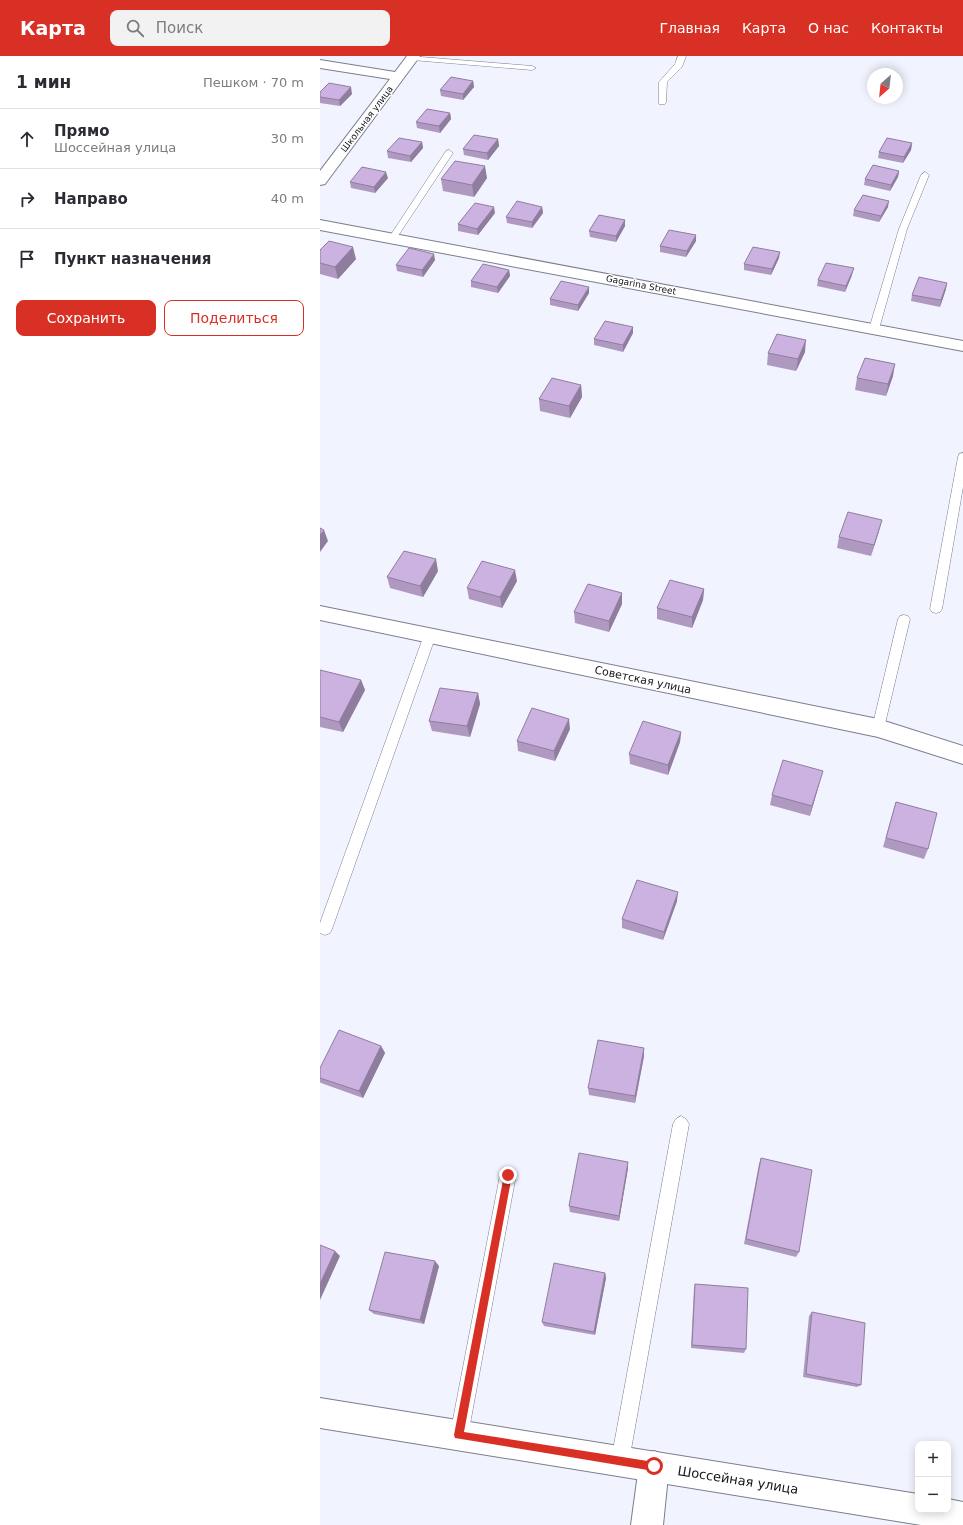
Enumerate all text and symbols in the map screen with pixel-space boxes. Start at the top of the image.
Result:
search box [110,10,390,46]
text: Карта [20,17,86,39]
icon: search [124,17,146,39]
text: Поиск [156,19,203,37]
text: Главная [659,20,720,36]
text: Карта [742,20,786,36]
text: О нас [808,20,849,36]
text: Контакты [871,20,943,36]
north arrow [867,68,903,104]
text: 1 мин [16,72,71,92]
text: Пешком · 70 m [203,75,304,90]
street label: Школьная улица [339,84,395,154]
text: Прямо [54,122,110,140]
icon: ahead [16,128,38,150]
text: 30 m [271,131,304,146]
text: Шоссейная улица [54,140,176,155]
icon: right [16,188,38,210]
text: Направо [54,190,128,208]
text: 40 m [271,191,304,206]
icon: arrive [16,248,38,270]
text: Пункт назначения [54,250,211,268]
street label: Gagarina Street [605,273,677,297]
button: Сохранить [16,300,156,336]
button: Поделиться [164,300,304,336]
street label: Советская улица [593,663,693,697]
route end [499,1166,517,1184]
map controls [915,1441,951,1513]
button: + [915,1441,951,1477]
route start [645,1457,663,1475]
street label: Шоссейная улица [676,1463,800,1497]
button: − [915,1477,951,1513]

